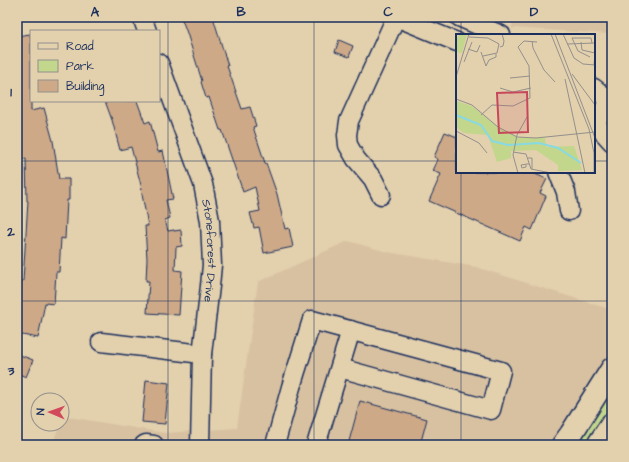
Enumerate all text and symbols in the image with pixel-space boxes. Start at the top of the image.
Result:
text: A [91,3,100,21]
text: B [236,3,246,21]
text: C [383,3,393,21]
text: D [530,3,539,21]
legend [30,30,160,102]
inset map [456,34,595,173]
text: Road [66,38,94,55]
text: Park [66,58,94,75]
text: Building [66,78,104,96]
text: 1 [10,83,12,101]
street label: Stoneforest Drive [197,198,220,304]
text: 2 [6,223,15,241]
text: 3 [7,362,15,380]
north arrow [30,392,70,432]
text: N [33,408,48,415]

